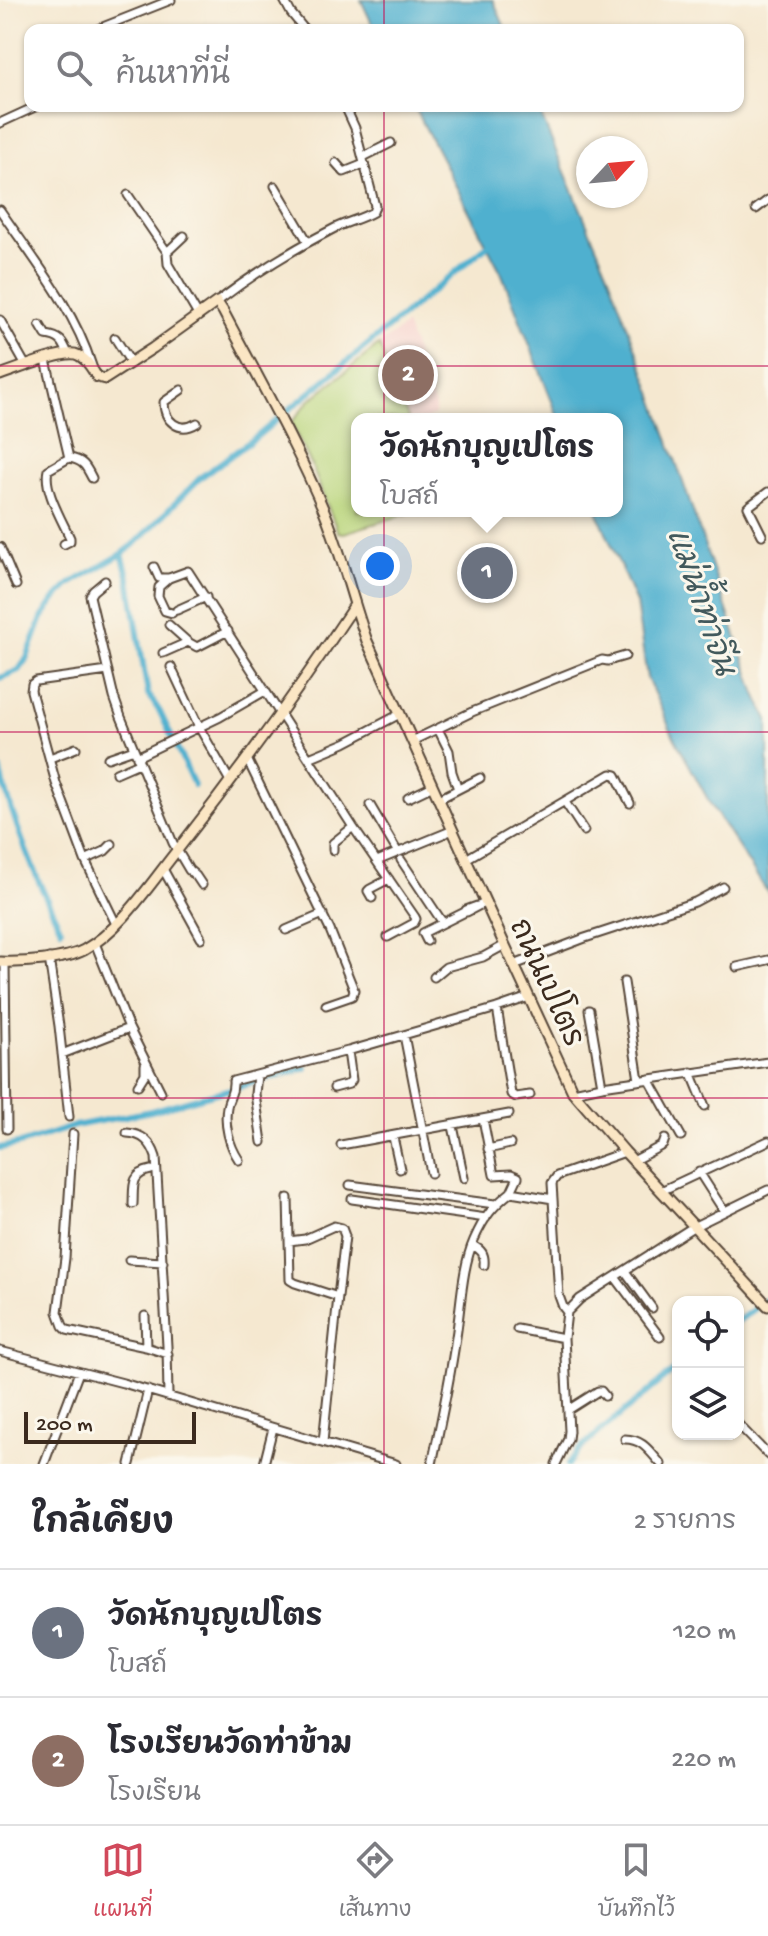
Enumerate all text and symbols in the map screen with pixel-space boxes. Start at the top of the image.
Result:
search box [24,24,744,112]
icon: search [52,46,96,90]
text: ค้นหาที่นี่ [116,60,230,95]
north arrow [576,136,648,208]
pin: 2 [382,345,434,405]
popup [351,413,623,517]
text: วัดนักบุญเปโตร [380,434,594,469]
text: โบสถ์ [380,484,439,515]
water label: แม่น้ำท่าจีน [655,519,756,682]
pin: 1 [461,543,513,603]
your location [360,546,400,586]
street label: ถนนเปโตร [499,911,595,1054]
map controls [672,1296,744,1440]
button: locate [672,1296,744,1368]
button: layers [672,1368,744,1440]
scale bar [24,1408,196,1444]
text: 200 m [36,1413,93,1439]
text: ใกล้เคียง [32,1506,174,1546]
text: 2 รายการ [634,1508,736,1539]
text: วัดนักบุญเปโตร [108,1602,322,1637]
text: 1 [53,1618,63,1649]
text: 120 m [673,1618,736,1649]
text: โบสถ์ [108,1652,167,1683]
text: โรงเรียนวัดท่าข้าม [108,1730,352,1765]
text: 2 [52,1746,64,1777]
text: 220 m [671,1746,736,1777]
text: โรงเรียน [108,1780,201,1811]
tab: แผนที่ [93,1838,152,1925]
tab: เส้นทาง [339,1838,411,1925]
tab: บันทึกไว้ [598,1838,675,1925]

